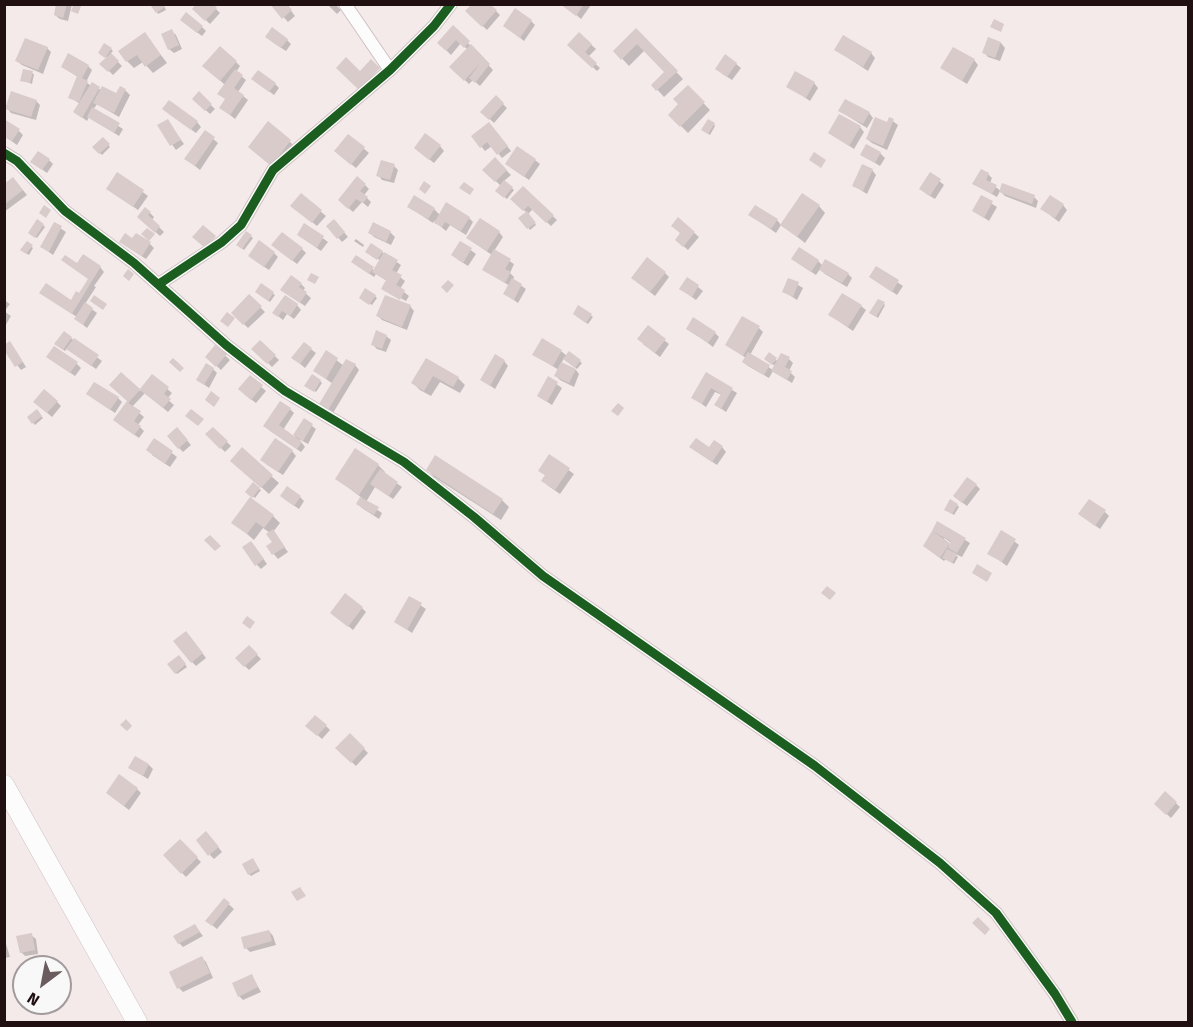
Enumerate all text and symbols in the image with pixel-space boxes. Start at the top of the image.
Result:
north arrow [12,955,72,1015]
text: N [24,988,43,1010]

